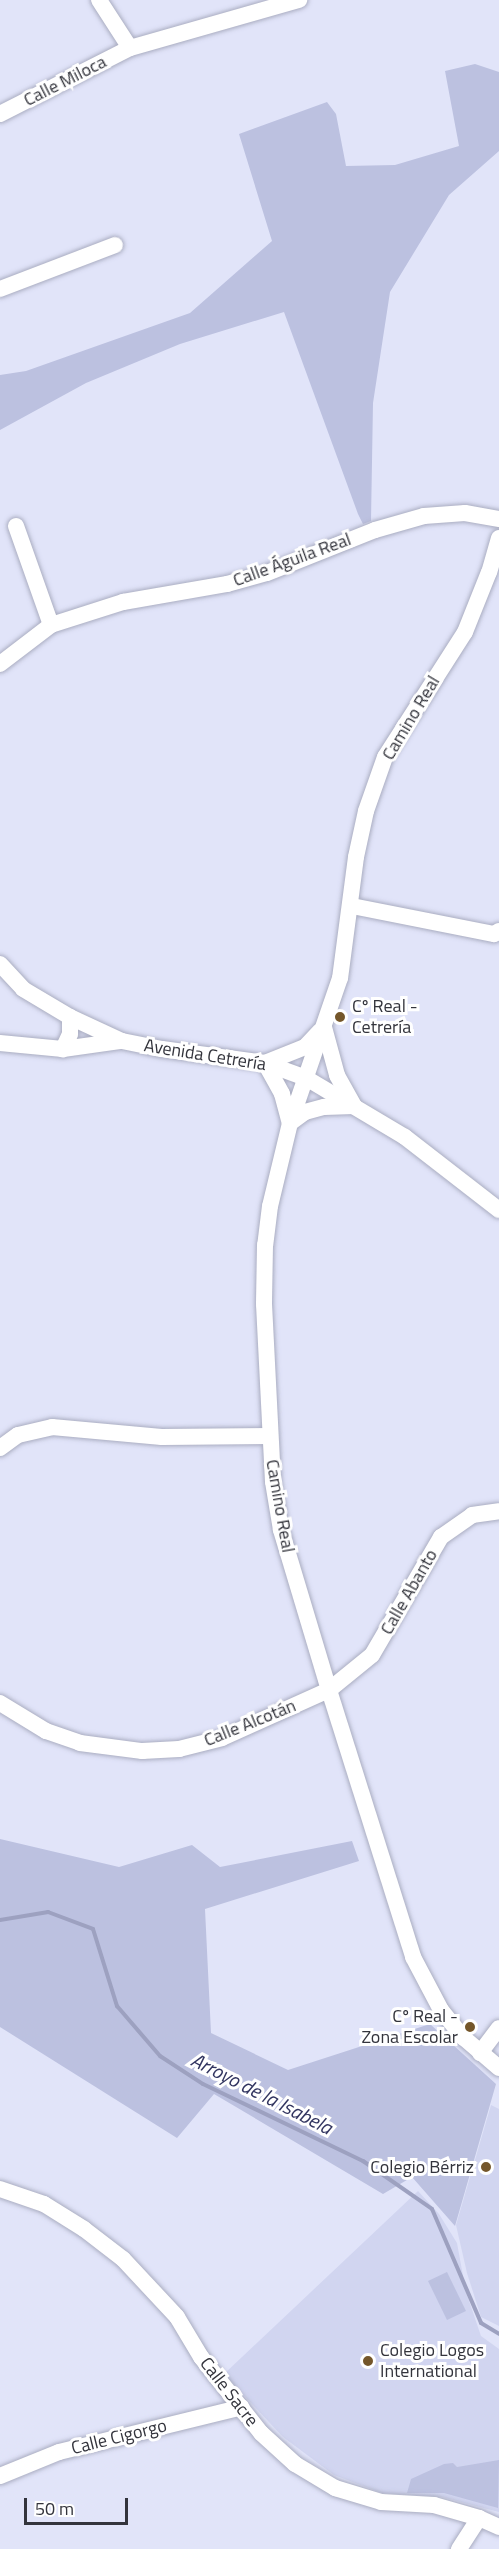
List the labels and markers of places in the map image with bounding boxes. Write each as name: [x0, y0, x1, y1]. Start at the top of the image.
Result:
place label: Cº Real - Cetrería: [352, 996, 418, 1038]
marker: Cº Real - Cetrería: [333, 1010, 347, 1024]
place label: Cº Real - Zona Escolar: [361, 2006, 458, 2048]
marker: Cº Real - Zona Escolar: [463, 2020, 477, 2034]
place label: Colegio Bérriz: [370, 2156, 474, 2178]
marker: Colegio Bérriz: [479, 2160, 493, 2174]
place label: Colegio Logos International: [380, 2340, 484, 2382]
marker: Colegio Logos International: [361, 2354, 375, 2368]

